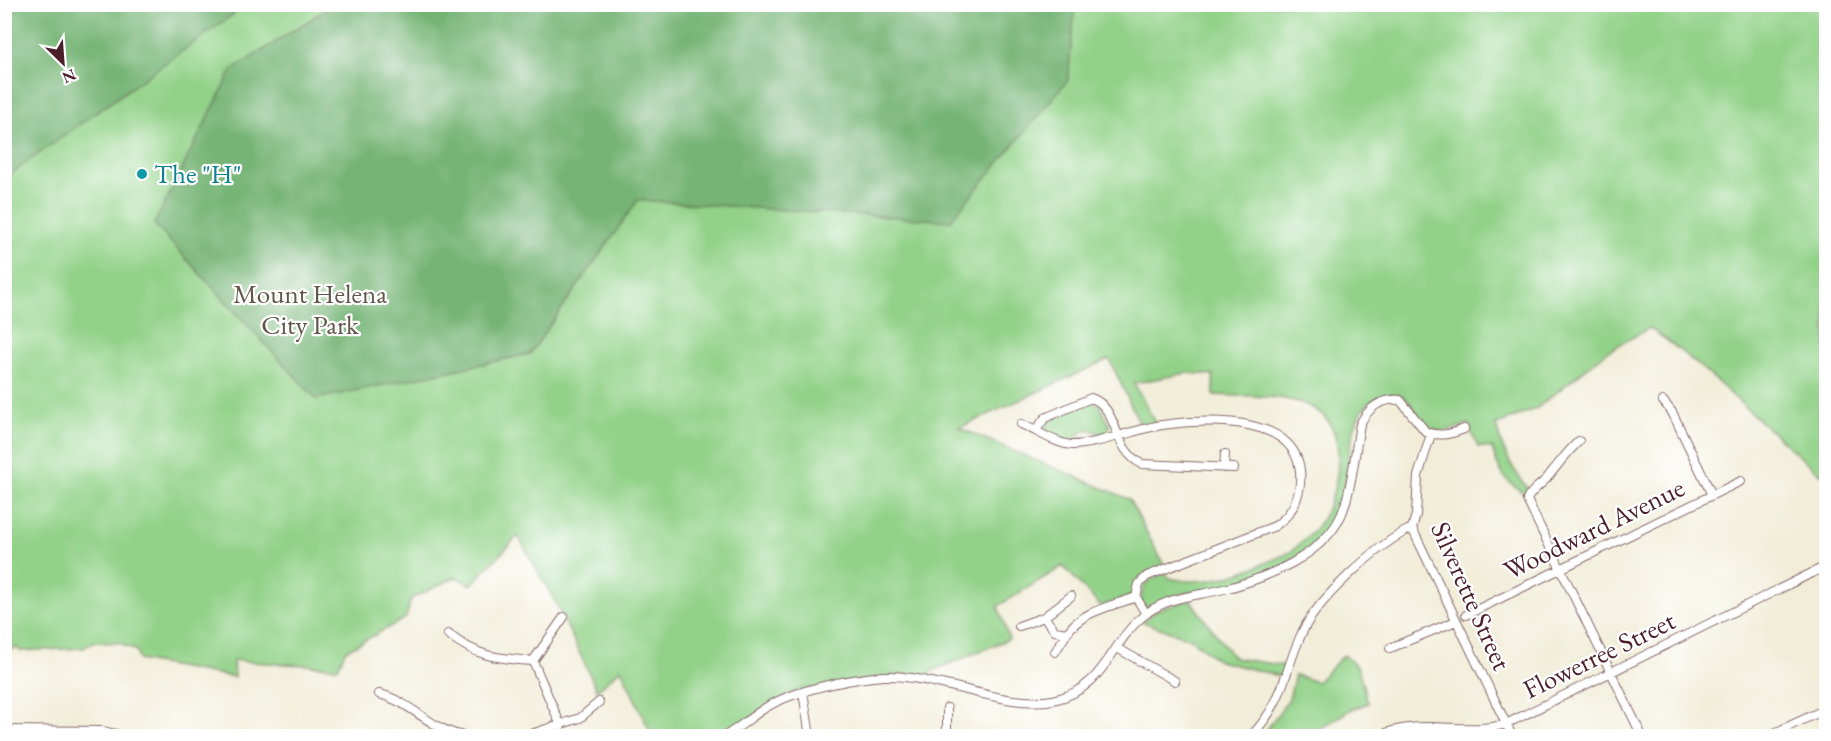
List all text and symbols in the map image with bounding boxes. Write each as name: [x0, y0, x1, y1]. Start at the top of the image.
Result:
north arrow: [33, 33, 93, 93]
text: N: [59, 64, 79, 88]
place label: The "H": [154, 156, 242, 191]
marker: The "H": [135, 167, 149, 181]
park label: Mount Helena City Park: [233, 276, 387, 342]
street label: Woodward Avenue: [1498, 470, 1690, 587]
street label: Silverette Street: [1423, 516, 1520, 676]
street label: Flowerree Street: [1517, 602, 1681, 706]

